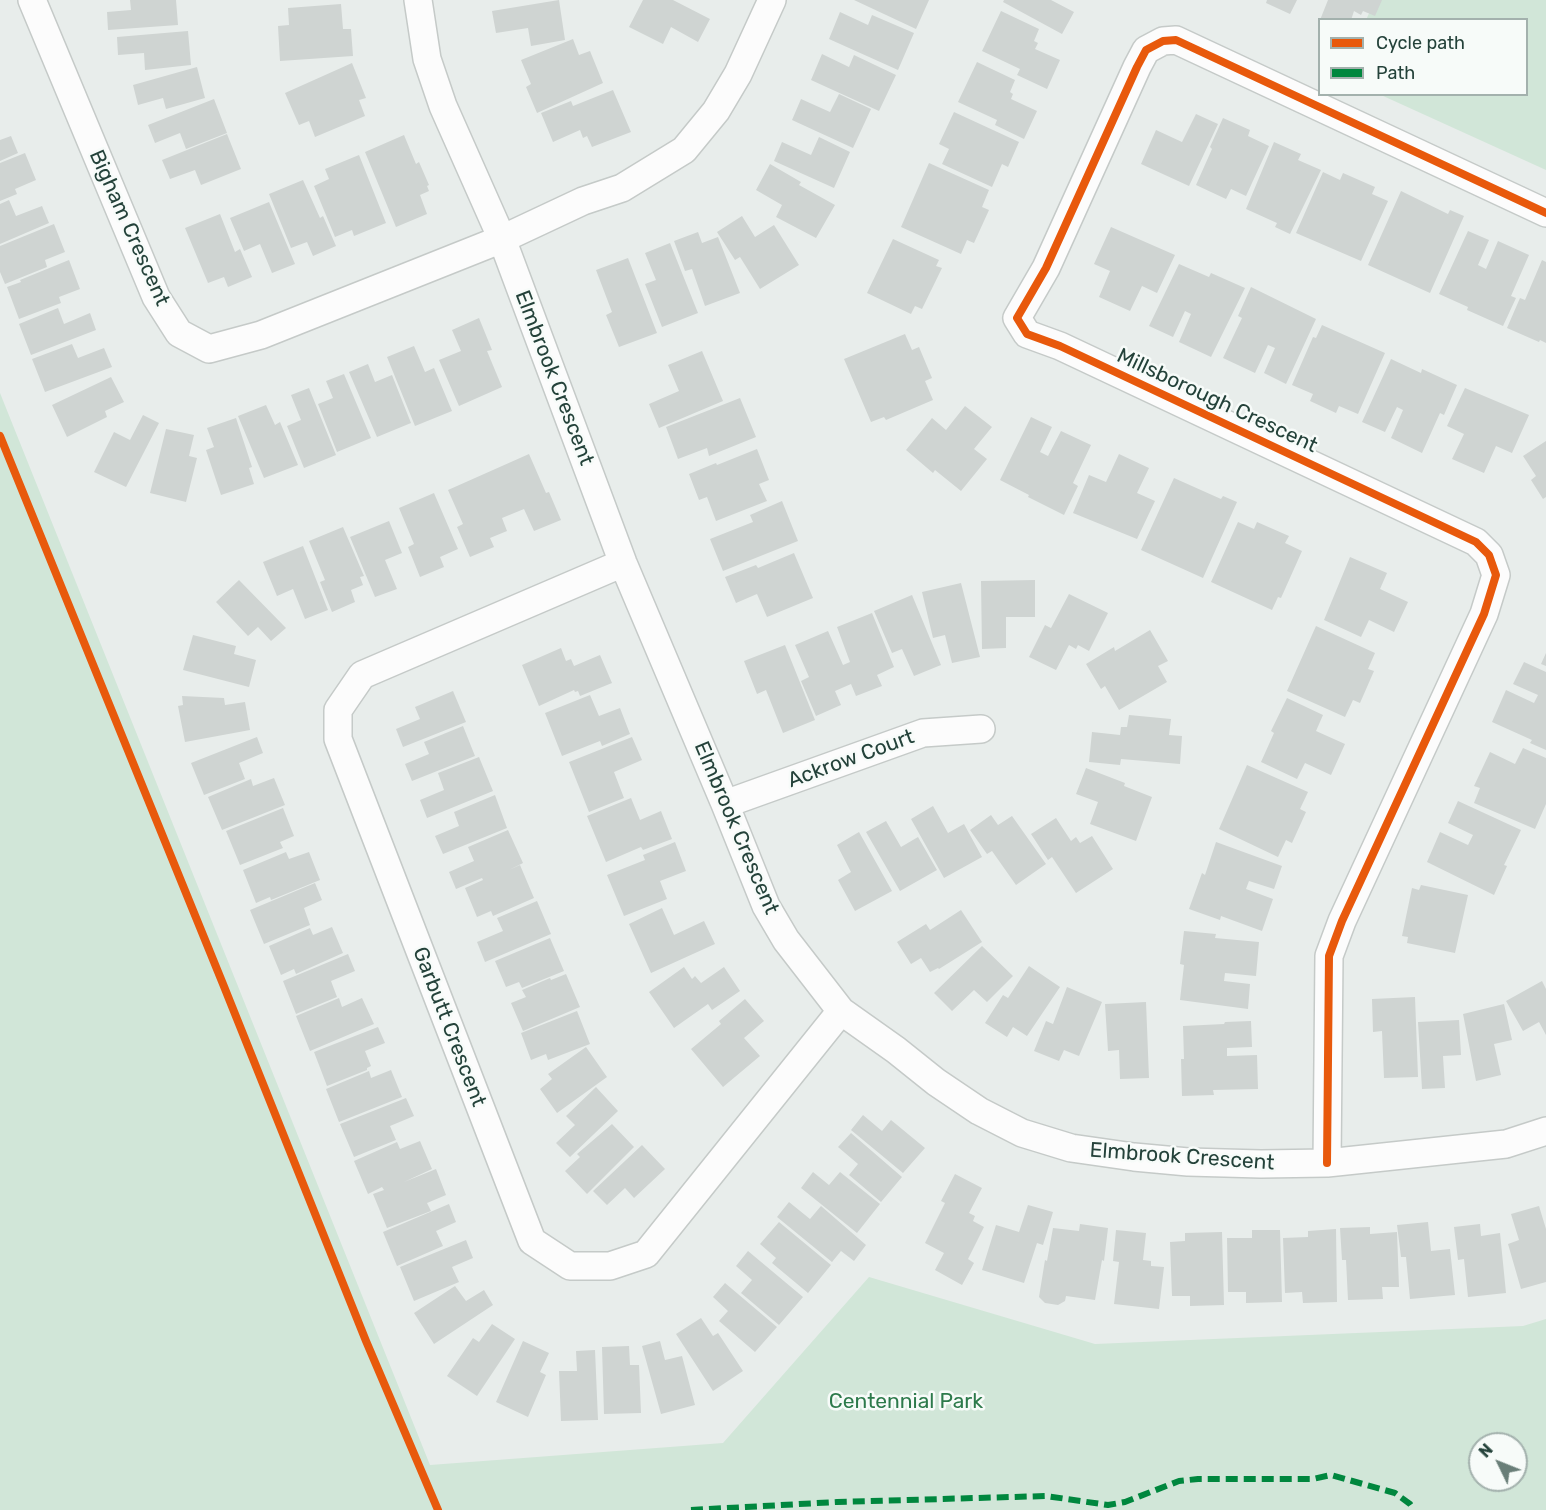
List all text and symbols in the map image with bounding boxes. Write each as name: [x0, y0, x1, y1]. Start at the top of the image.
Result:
legend: [1318, 18, 1528, 96]
text: Cycle path: [1376, 32, 1465, 54]
text: Path: [1376, 62, 1415, 84]
street label: Bigham Crescent: [83, 146, 175, 310]
street label: Elmbrook Crescent: [509, 287, 599, 469]
street label: Millsborough Crescent: [1113, 343, 1321, 459]
street label: Ackrow Court: [784, 724, 918, 794]
street label: Elmbrook Crescent: [688, 738, 784, 918]
street label: Garbutt Crescent: [407, 944, 491, 1110]
street label: Elmbrook Crescent: [1089, 1138, 1275, 1176]
park label: Centennial Park: [829, 1389, 983, 1415]
north arrow: [1468, 1432, 1528, 1492]
text: N: [1475, 1440, 1497, 1461]

